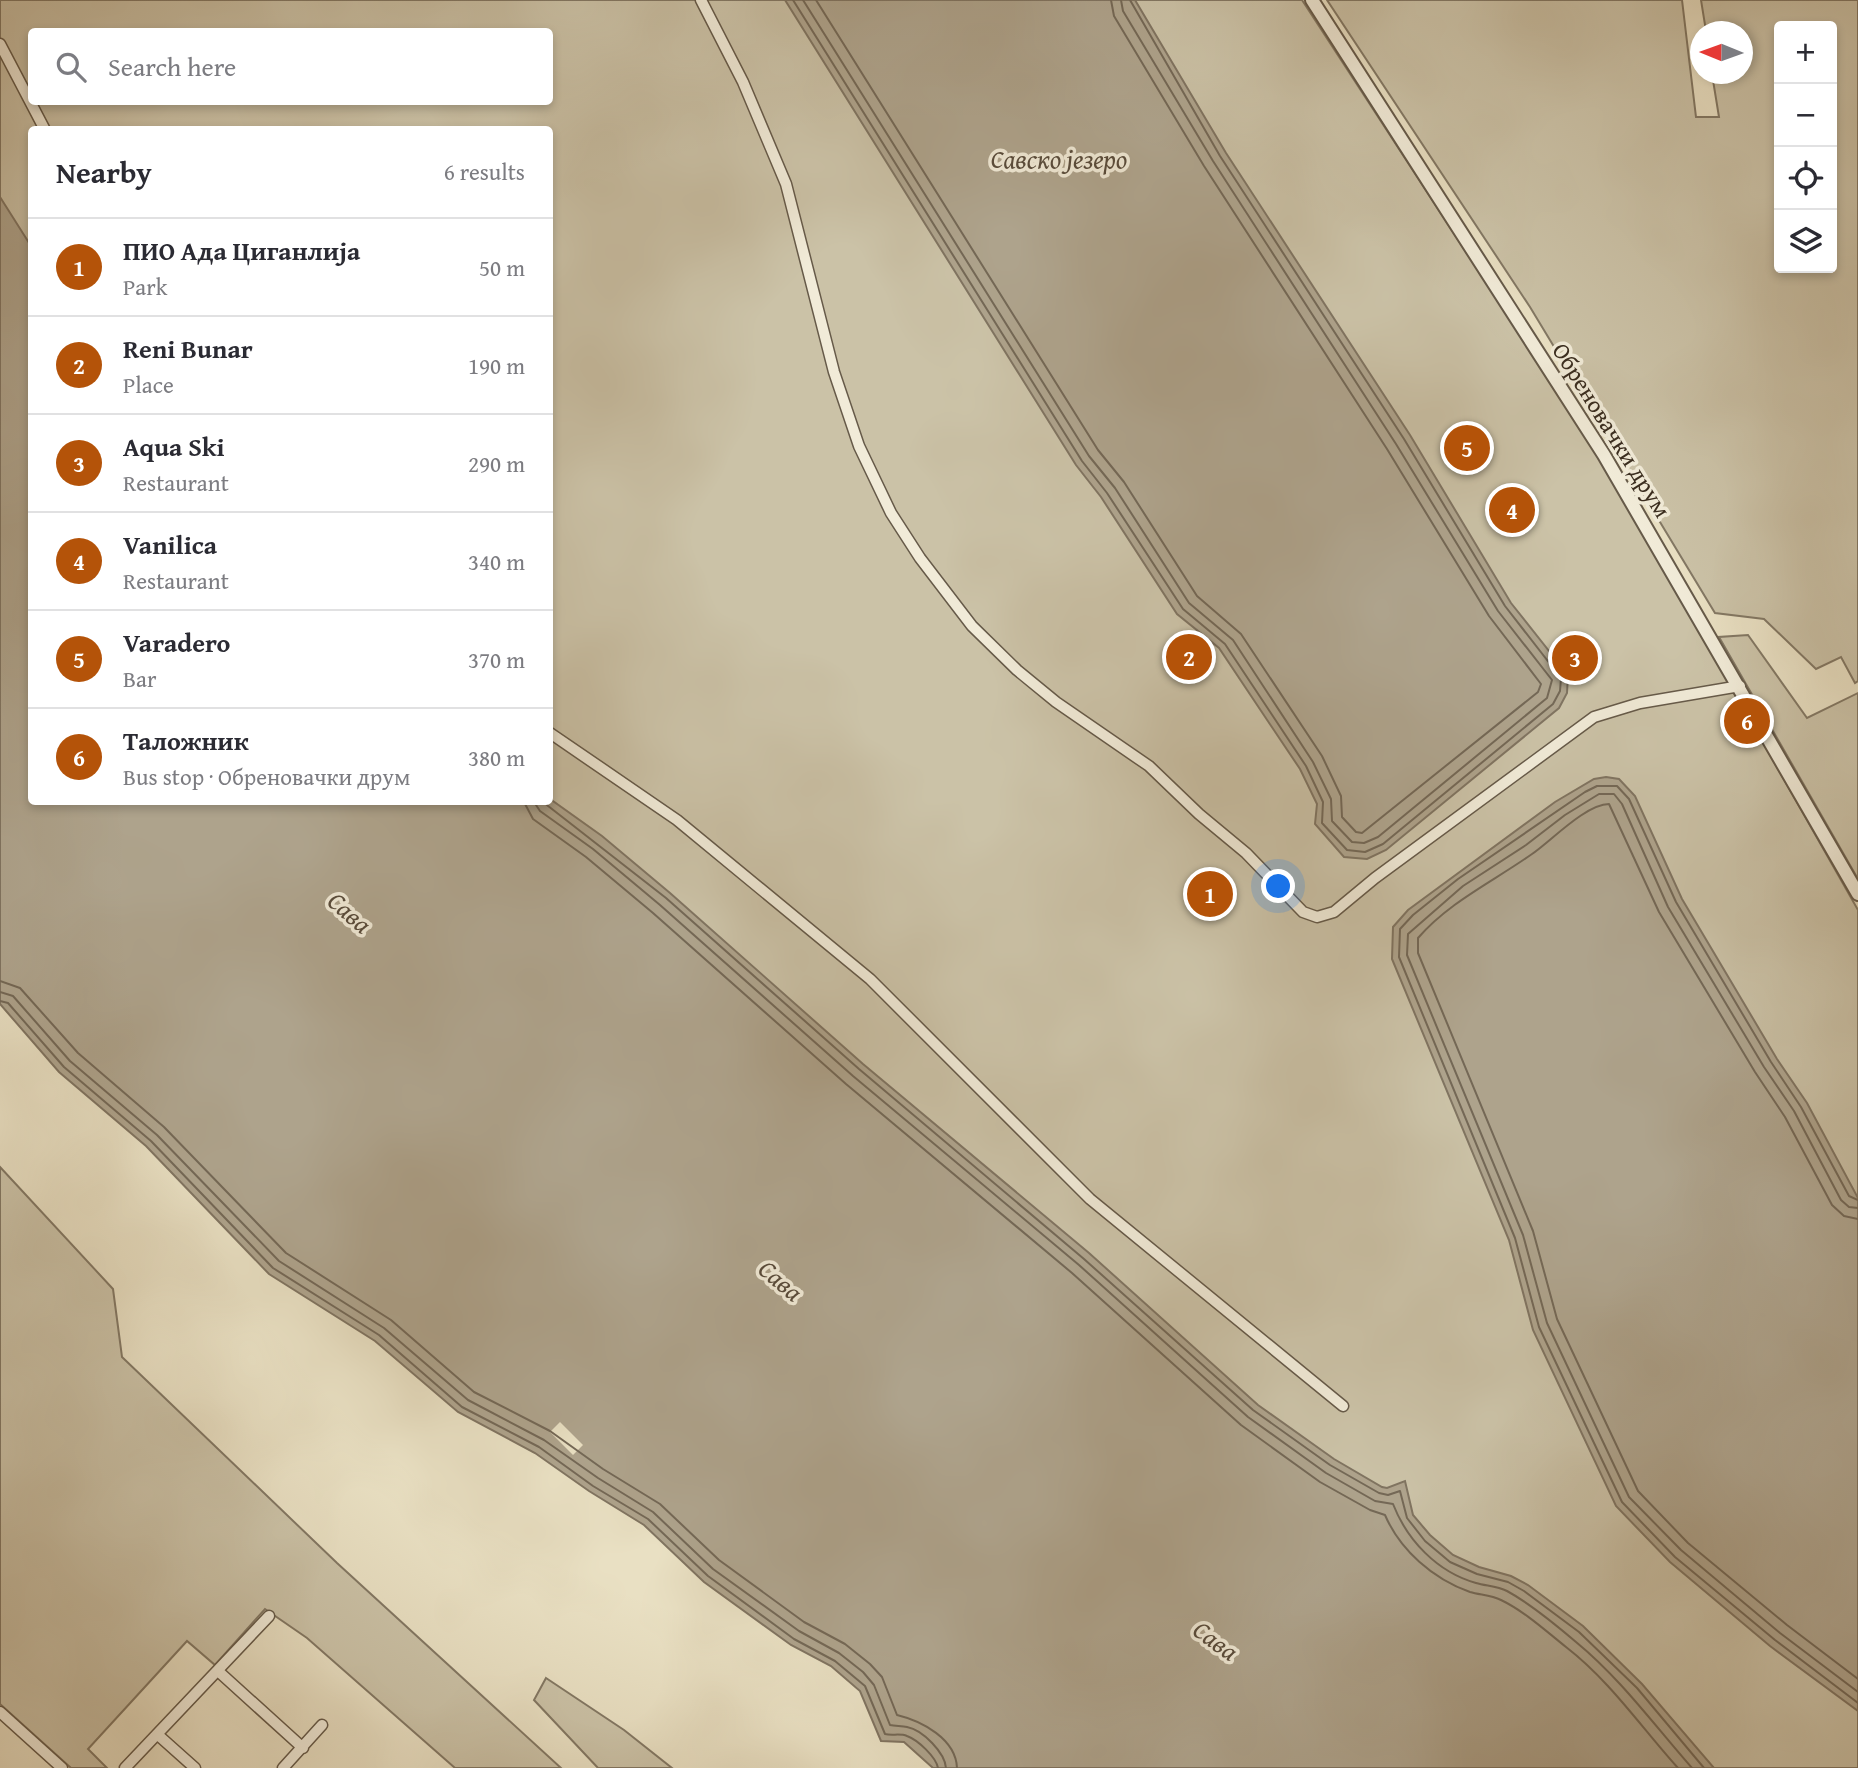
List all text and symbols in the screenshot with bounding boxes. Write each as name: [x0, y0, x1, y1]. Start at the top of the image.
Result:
north arrow: [1690, 21, 1753, 84]
map controls: [1774, 21, 1837, 273]
button: +: [1774, 21, 1837, 84]
search box: [28, 28, 553, 105]
text: Search here: [108, 47, 236, 86]
icon: search: [52, 48, 90, 86]
button: −: [1774, 84, 1837, 147]
water label: Савско језеро: [991, 139, 1127, 178]
button: locate: [1774, 147, 1837, 210]
text: Nearby: [56, 150, 152, 194]
text: 6 results: [444, 155, 525, 188]
button: layers: [1774, 210, 1837, 273]
text: ПИО Ада Циганлија: [123, 231, 360, 270]
text: 1: [73, 251, 85, 284]
text: 50 m: [479, 251, 525, 284]
text: Park: [123, 270, 167, 303]
text: Reni Bunar: [123, 329, 253, 368]
street label: Обреновачки друм: [1544, 336, 1680, 524]
text: 2: [73, 349, 85, 382]
text: 190 m: [468, 349, 525, 382]
text: Place: [123, 368, 174, 401]
pin: 5: [1444, 422, 1490, 474]
text: Aqua Ski: [123, 427, 225, 466]
text: 3: [73, 447, 85, 480]
text: 290 m: [468, 447, 525, 480]
text: Restaurant: [123, 466, 229, 499]
pin: 4: [1489, 484, 1535, 536]
text: Vanilica: [123, 525, 217, 564]
text: 4: [73, 545, 85, 578]
text: 340 m: [468, 545, 525, 578]
text: Restaurant: [123, 564, 229, 597]
text: Varadero: [123, 623, 230, 662]
pin: 2: [1166, 631, 1212, 683]
pin: 3: [1552, 632, 1598, 684]
text: 5: [73, 643, 85, 676]
text: 370 m: [468, 643, 525, 676]
text: Bar: [123, 662, 156, 695]
pin: 6: [1724, 695, 1770, 747]
text: Таложник: [123, 721, 249, 760]
text: 6: [73, 741, 85, 774]
text: 380 m: [468, 741, 525, 774]
text: Bus stop · Обреновачки друм: [123, 760, 410, 793]
pin: 1: [1187, 868, 1233, 920]
your location: [1261, 869, 1295, 903]
water label: Сава: [319, 882, 381, 942]
water label: Сава: [750, 1250, 812, 1310]
water label: Сава: [1185, 1610, 1247, 1670]

